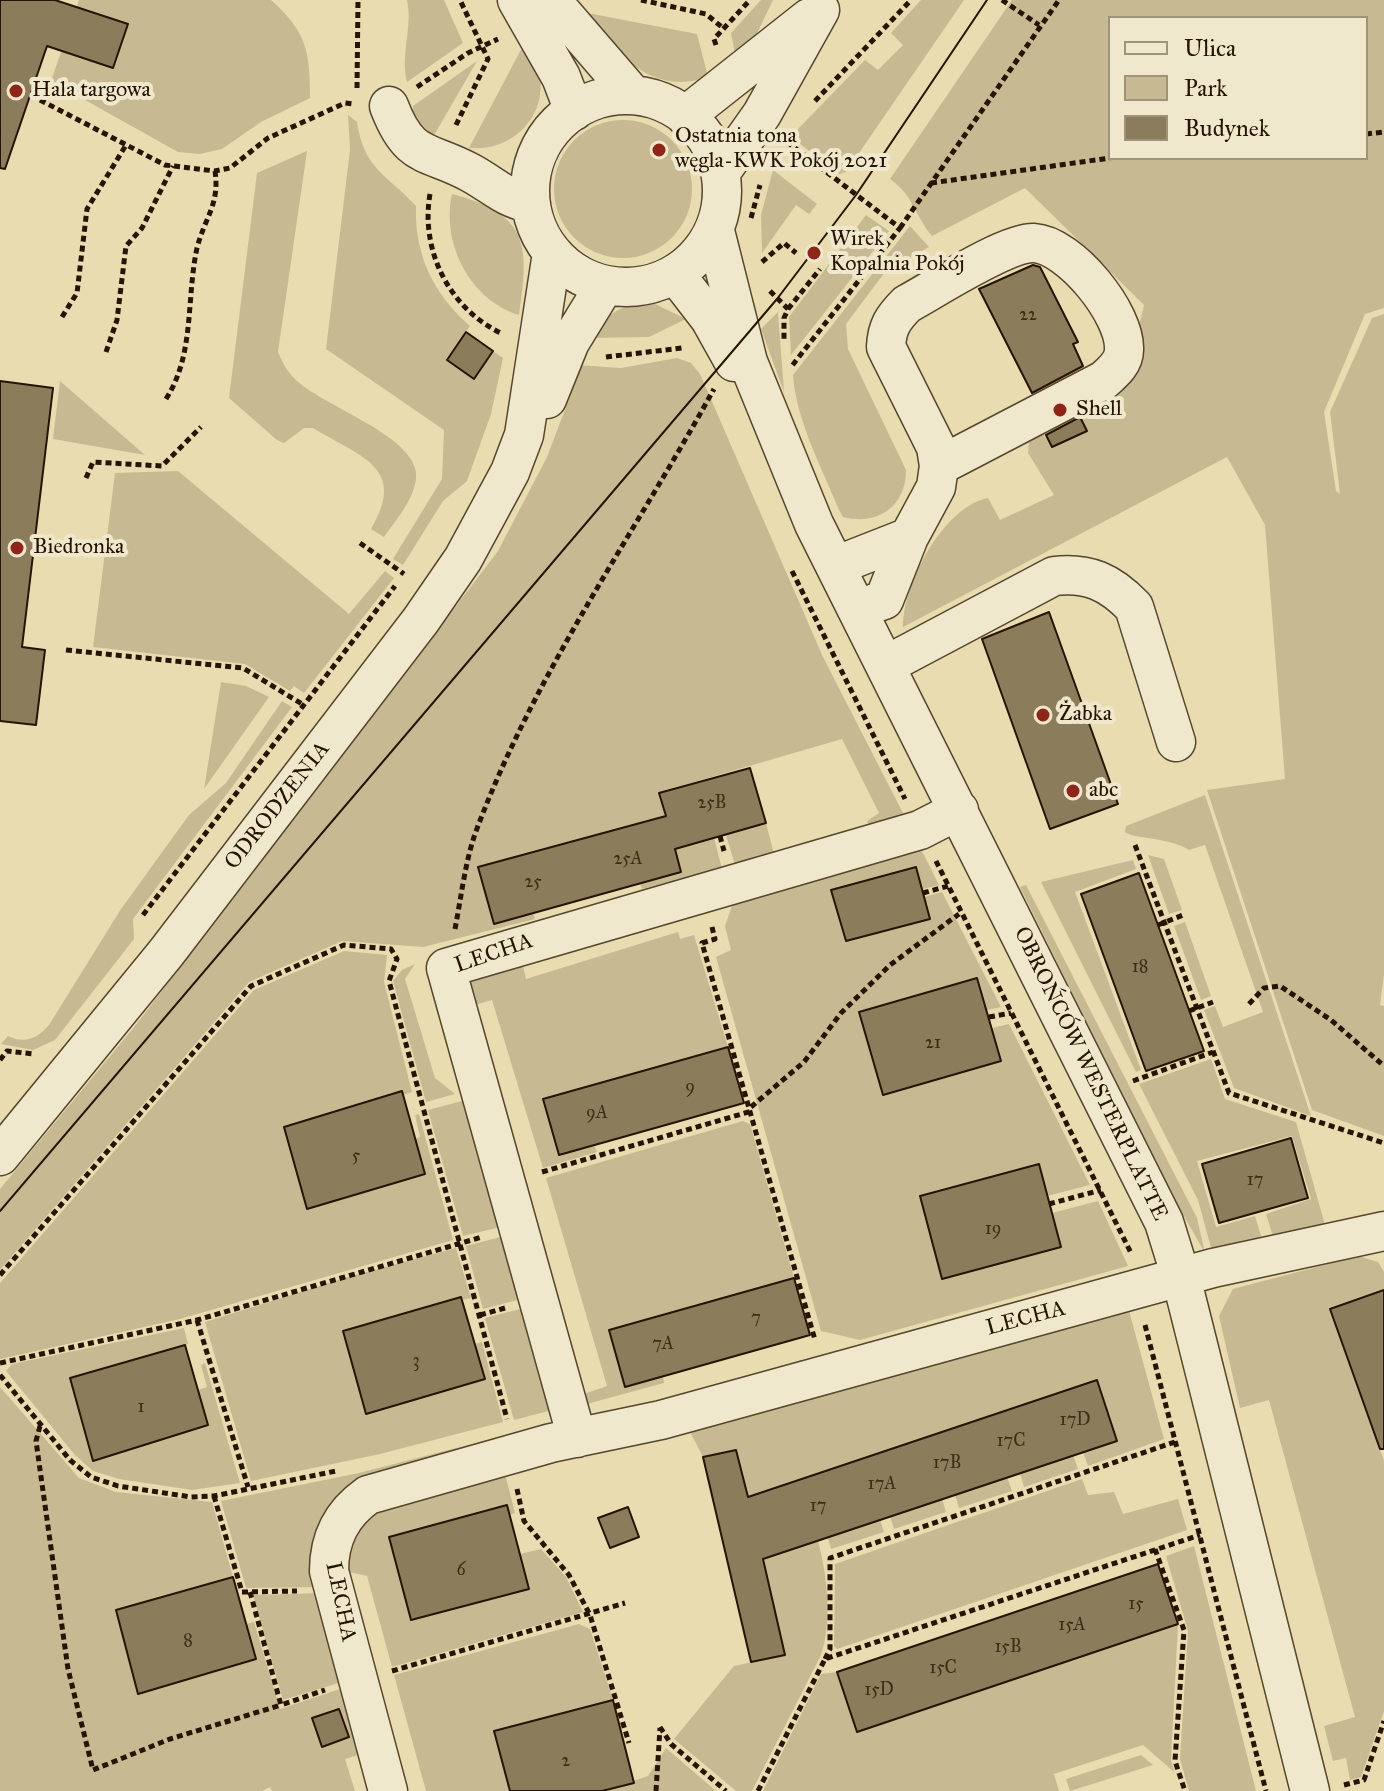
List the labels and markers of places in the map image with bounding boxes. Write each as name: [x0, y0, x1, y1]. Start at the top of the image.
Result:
place label: Hala targowa: [32, 78, 151, 104]
marker: Hala targowa: [7, 82, 25, 100]
place label: Ostatnia tona węgla-KWK Pokój 2021: [675, 124, 887, 176]
marker: Ostatnia tona węgla-KWK Pokój 2021: [650, 141, 668, 159]
place label: Wirek Kopalnia Pokój: [830, 227, 965, 278]
marker: Wirek Kopalnia Pokój: [805, 244, 823, 262]
place label: Shell: [1076, 397, 1122, 423]
marker: Shell: [1051, 401, 1069, 419]
place label: Biedronka: [33, 535, 124, 561]
marker: Biedronka: [8, 539, 26, 557]
place label: Żabka: [1059, 702, 1112, 728]
marker: Żabka: [1034, 706, 1052, 724]
place label: abc: [1089, 778, 1118, 804]
marker: abc: [1064, 782, 1082, 800]

